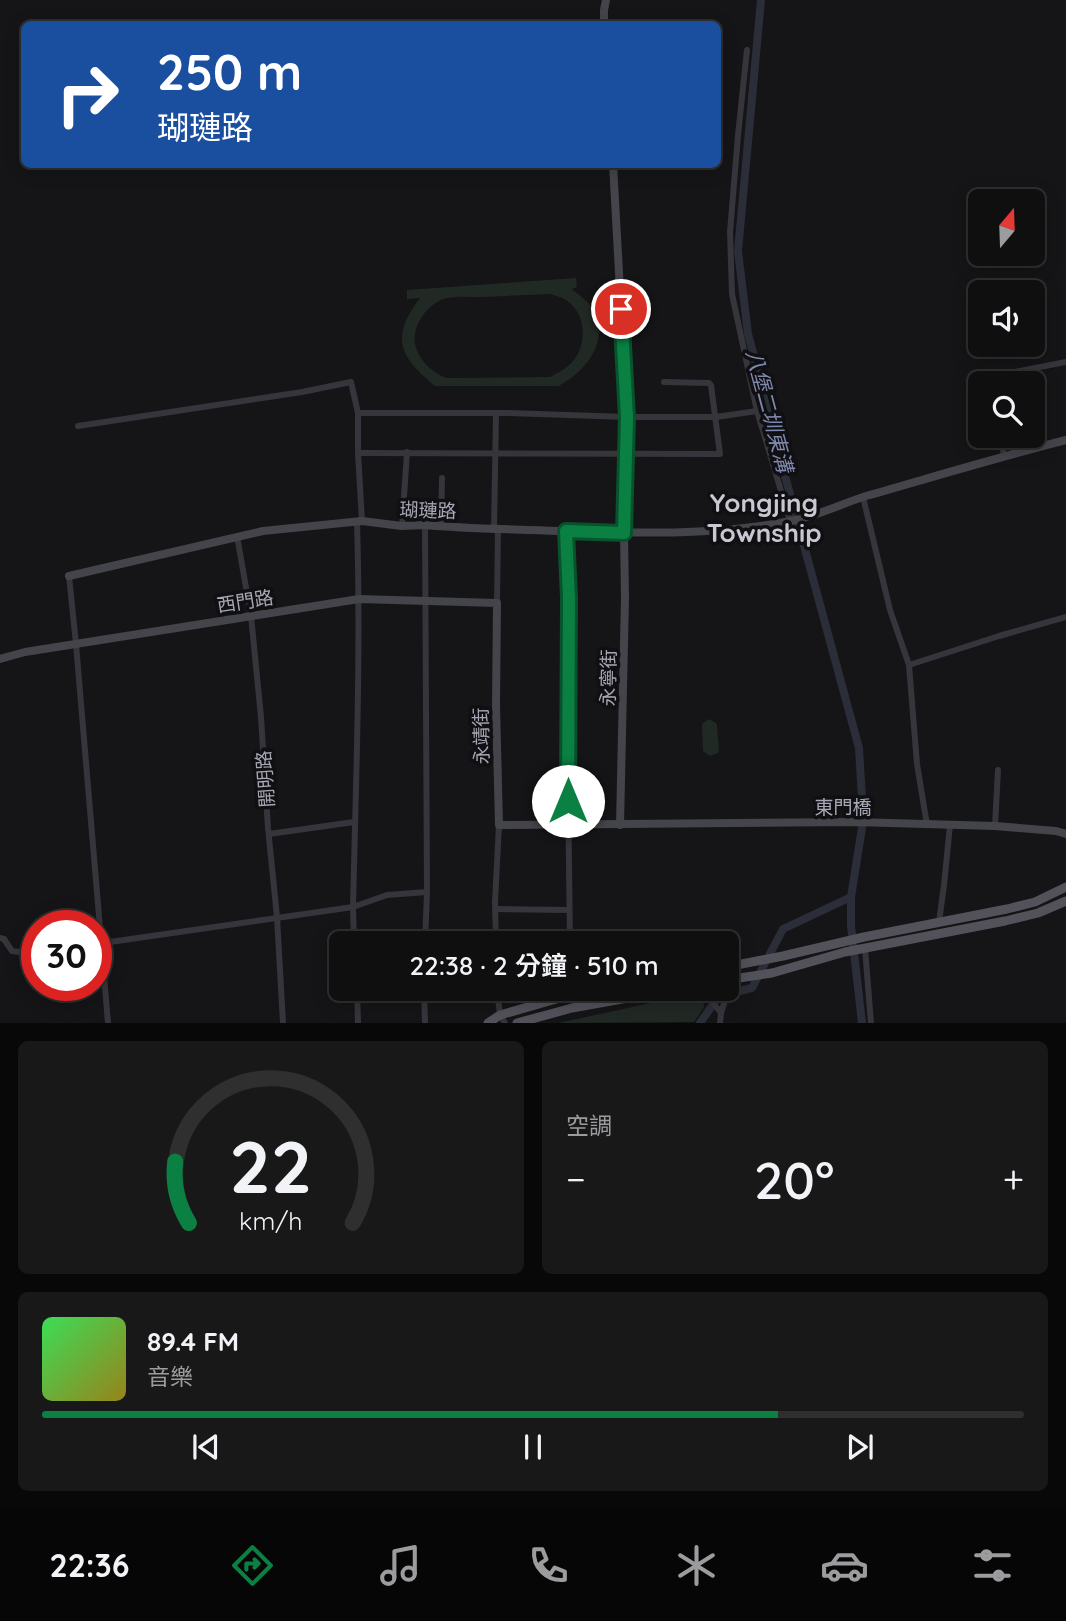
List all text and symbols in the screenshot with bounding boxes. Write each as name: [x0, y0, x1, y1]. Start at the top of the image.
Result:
text: 250 m: [157, 41, 302, 102]
icon: right: [42, 49, 133, 140]
text: 瑚璉路: [157, 107, 253, 147]
north arrow: [968, 189, 1045, 266]
map controls: [968, 189, 1045, 448]
pin: [591, 279, 651, 339]
button: sound: [968, 280, 1045, 357]
icon: arrive: [602, 290, 640, 328]
water label: 八堡二圳東溝: [741, 347, 800, 478]
button: search: [968, 371, 1045, 448]
district label: Yongjing Township: [706, 486, 822, 549]
street label: 瑚璉路: [399, 497, 457, 523]
street label: 西門路: [215, 585, 275, 617]
street label: 永寧街: [596, 649, 620, 707]
street label: 永靖街: [469, 707, 493, 765]
street label: 開明路: [251, 750, 279, 808]
position arrow: [531, 764, 605, 838]
street label: 東門橋: [814, 795, 872, 819]
speed limit sign: 30: [21, 910, 112, 1001]
text: 22:38 · 2 分鐘 · 510 m: [409, 949, 659, 982]
text: 空調: [566, 1111, 612, 1140]
text: 22: [230, 1121, 312, 1212]
text: 20°: [754, 1147, 834, 1212]
text: −: [566, 1155, 586, 1203]
text: +: [1003, 1155, 1024, 1203]
text: km/h: [239, 1205, 303, 1236]
text: 89.4 FM: [147, 1325, 239, 1358]
text: 音樂: [147, 1362, 193, 1391]
icon: previous: [187, 1428, 225, 1466]
icon: pause: [514, 1428, 552, 1466]
icon: next: [841, 1428, 879, 1466]
icon: directions: [228, 1541, 277, 1590]
icon: music: [376, 1541, 425, 1590]
icon: phone: [524, 1541, 573, 1590]
icon: climate: [672, 1541, 721, 1590]
icon: car: [820, 1541, 869, 1590]
icon: filters: [968, 1541, 1017, 1590]
text: 22:36: [49, 1545, 129, 1585]

